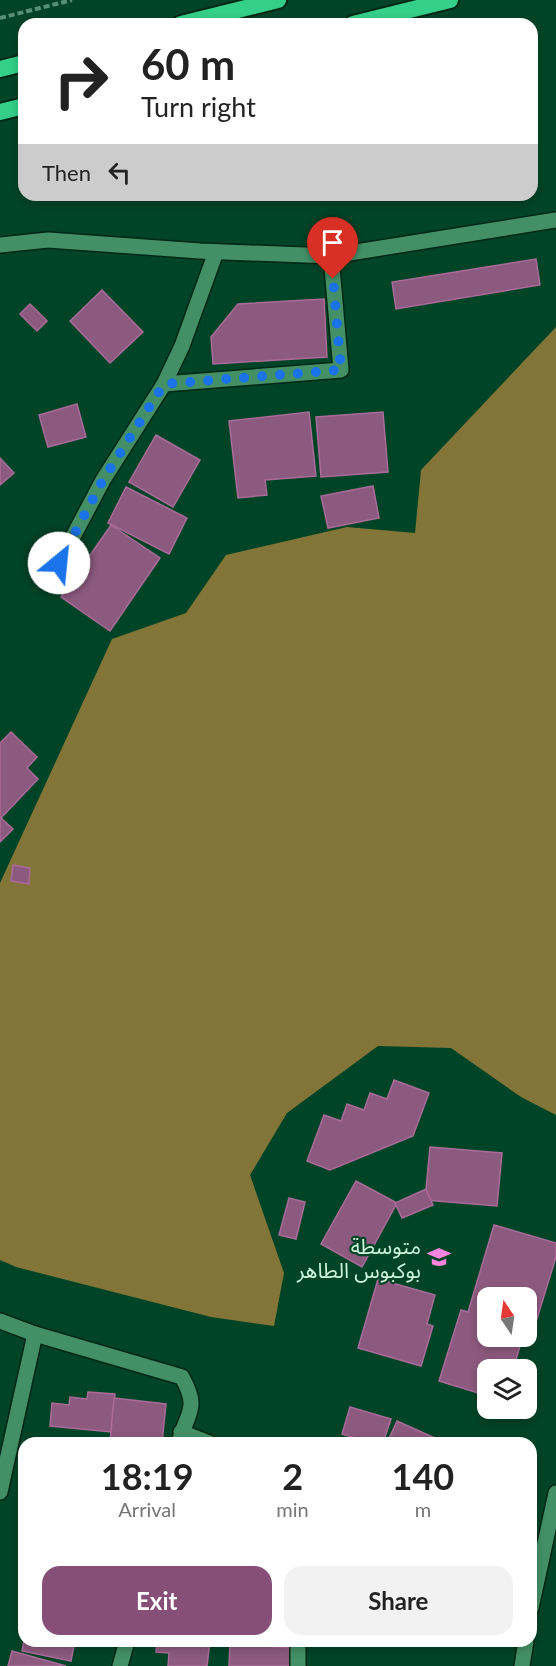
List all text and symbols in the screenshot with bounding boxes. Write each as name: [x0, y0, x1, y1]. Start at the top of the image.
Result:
text: 60 m: [141, 39, 235, 89]
icon: right: [42, 42, 120, 120]
text: Turn right: [141, 90, 256, 123]
icon: left: [103, 156, 136, 189]
text: Then: [42, 159, 91, 186]
pin: [307, 217, 358, 279]
icon: arrive: [316, 226, 349, 259]
position arrow: [27, 531, 91, 595]
place label: متوسطة بوكبوس الطاهر: [296, 1233, 421, 1283]
school or university icon: متوسطة بوكبوس الطاهر: [426, 1244, 452, 1270]
north arrow: [477, 1287, 537, 1347]
map controls: [477, 1287, 537, 1419]
button: layers: [477, 1359, 537, 1419]
text: 18:19: [101, 1454, 194, 1498]
text: 2: [282, 1454, 303, 1498]
text: 140: [392, 1454, 454, 1498]
text: Arrival: [118, 1497, 176, 1521]
text: min: [276, 1497, 309, 1521]
text: m: [415, 1497, 431, 1521]
button: Exit: [42, 1566, 272, 1635]
button: Share: [284, 1566, 513, 1635]

